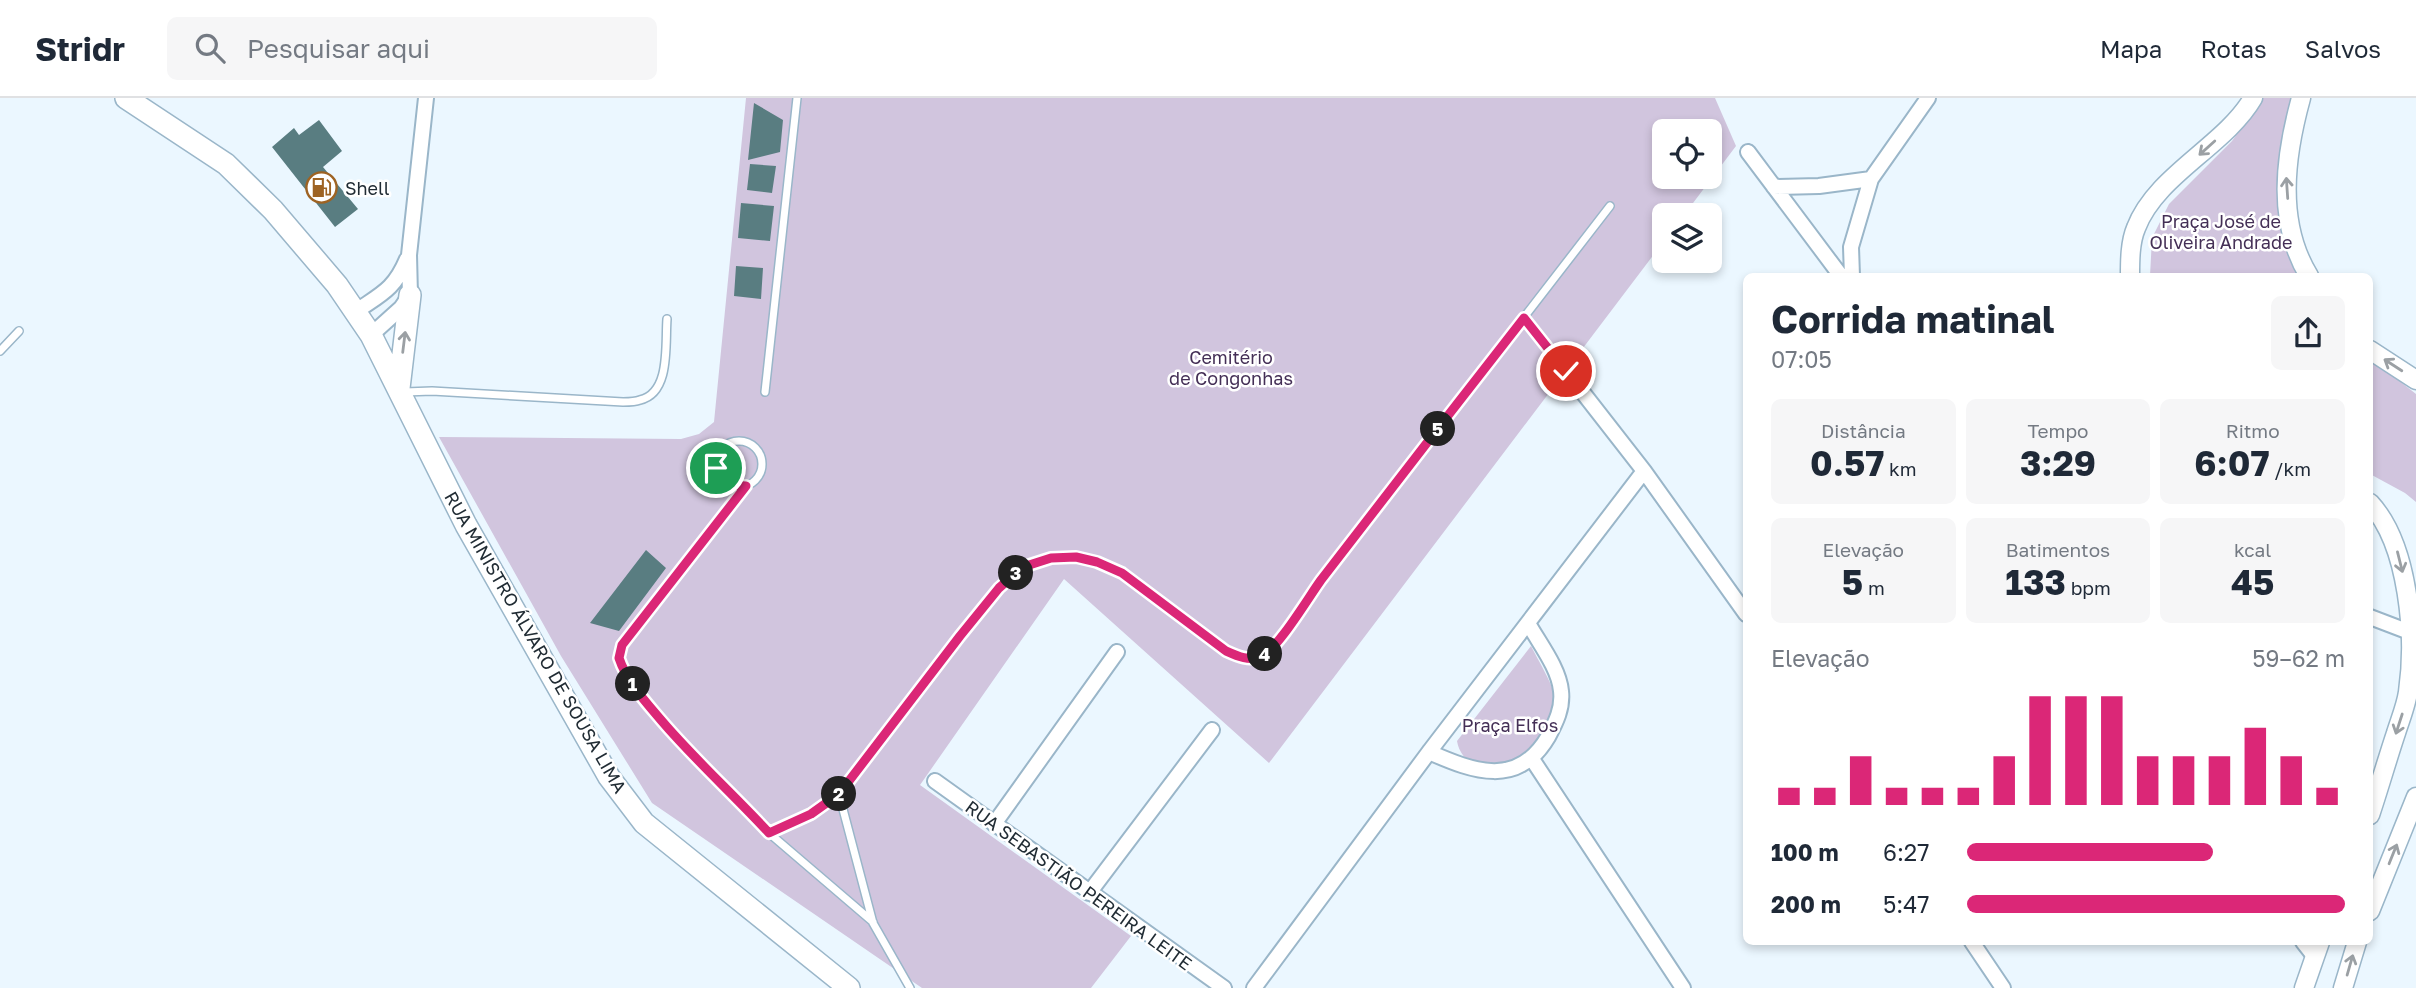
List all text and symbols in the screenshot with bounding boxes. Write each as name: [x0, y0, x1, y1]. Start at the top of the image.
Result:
search box: [167, 17, 657, 80]
text: Stridr: [35, 29, 125, 68]
icon: search: [191, 29, 229, 67]
text: Pesquisar aqui: [247, 33, 430, 64]
text: Mapa: [2100, 34, 2162, 63]
text: Rotas: [2200, 34, 2267, 63]
text: Salvos: [2305, 34, 2381, 63]
map controls: [1652, 119, 1722, 273]
button: locate: [1652, 119, 1722, 189]
one-way arrow: [2198, 140, 2216, 156]
fuel station icon: Shell: [305, 171, 339, 205]
one-way arrow: [2280, 176, 2293, 199]
place label: Shell: [345, 177, 390, 199]
button: layers: [1652, 203, 1722, 273]
park label: Praça José de Oliveira Andrade: [2149, 210, 2293, 253]
text: Corrida matinal: [1771, 296, 2054, 341]
button: share: [2271, 296, 2345, 370]
one-way arrow: [398, 331, 411, 353]
pin: [1536, 341, 1596, 401]
text: 07:05: [1771, 345, 1832, 373]
park label: Cemitério de Congonhas: [1169, 346, 1293, 389]
icon: check: [1547, 352, 1585, 390]
one-way arrow: [2384, 358, 2403, 372]
pin: 5: [1420, 412, 1456, 446]
text: 5: [1432, 417, 1443, 440]
text: Distância: [1821, 419, 1906, 442]
text: Tempo: [2027, 419, 2088, 442]
text: Ritmo: [2226, 419, 2280, 442]
pin: [686, 438, 746, 498]
text: 0.57: [1810, 442, 1884, 484]
text: 3:29: [2020, 442, 2096, 484]
text: 6:07: [2194, 442, 2270, 484]
icon: arrive: [697, 449, 735, 487]
text: km: [1884, 457, 1917, 480]
text: /km: [2270, 457, 2311, 480]
street label: RUA MINISTRO ÁLVARO DE SOUSA LIMA: [440, 487, 632, 797]
text: Elevação: [1823, 538, 1904, 561]
text: Batimentos: [2006, 538, 2110, 561]
text: kcal: [2234, 538, 2271, 561]
one-way arrow: [2395, 551, 2408, 573]
pin: 3: [998, 556, 1034, 590]
text: 3: [1010, 561, 1021, 584]
text: 5: [1842, 561, 1863, 603]
text: 133: [2005, 561, 2066, 603]
text: 45: [2231, 561, 2274, 603]
text: m: [1863, 576, 1885, 599]
text: bpm: [2066, 576, 2111, 599]
pin: 4: [1248, 636, 1282, 672]
text: 4: [1259, 642, 1270, 665]
text: Elevação: [1771, 644, 1870, 672]
text: 59–62 m: [2252, 644, 2345, 672]
pin: 1: [616, 666, 650, 702]
text: 1: [628, 672, 637, 695]
one-way arrow: [2391, 713, 2404, 735]
park label: Praça Elfos: [1462, 714, 1558, 736]
pin: 2: [822, 776, 856, 812]
text: 2: [833, 782, 844, 805]
street label: RUA SEBASTIÃO PEREIRA LEITE: [962, 795, 1196, 975]
text: 100 m: [1771, 838, 1839, 866]
text: 6:27: [1883, 838, 1929, 866]
one-way arrow: [2388, 844, 2401, 866]
text: 200 m: [1771, 890, 1841, 918]
text: 5:47: [1883, 890, 1929, 918]
one-way arrow: [2344, 954, 2357, 976]

